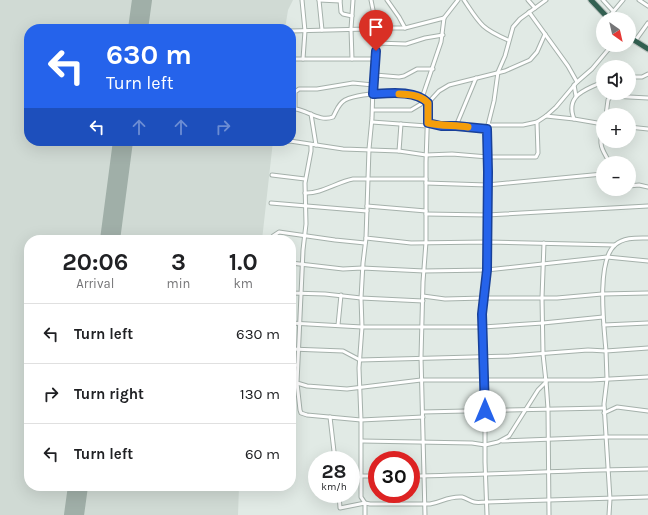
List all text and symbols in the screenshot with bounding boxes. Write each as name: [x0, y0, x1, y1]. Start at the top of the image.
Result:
pin: [359, 10, 393, 51]
north arrow: [596, 12, 636, 52]
map controls: [596, 12, 636, 196]
icon: arrive: [365, 16, 387, 38]
text: 630 m: [106, 38, 192, 71]
icon: left: [40, 40, 92, 92]
button: sound: [596, 60, 636, 100]
text: Turn left: [106, 72, 174, 94]
button: +: [596, 108, 636, 148]
icon: left: [86, 116, 108, 138]
icon: ahead: [128, 116, 150, 138]
icon: ahead: [170, 116, 192, 138]
icon: right: [212, 116, 234, 138]
button: −: [596, 156, 636, 196]
text: 20:06: [62, 248, 128, 276]
text: 3: [171, 248, 186, 276]
text: 1.0: [229, 248, 258, 276]
text: Arrival: [76, 276, 114, 291]
text: min: [167, 276, 190, 291]
text: km: [233, 276, 253, 291]
icon: left: [40, 323, 62, 345]
text: Turn left: [74, 325, 133, 343]
text: 630 m: [236, 325, 280, 343]
icon: right: [40, 383, 62, 405]
text: Turn right: [74, 385, 144, 403]
text: 130 m: [240, 385, 280, 403]
position arrow: [464, 390, 506, 432]
icon: left: [40, 443, 62, 465]
text: Turn left: [74, 445, 133, 463]
text: 60 m: [245, 445, 280, 463]
speed limit sign: 30: [368, 451, 420, 503]
text: 28: [321, 460, 347, 483]
text: km/h: [321, 481, 347, 493]

